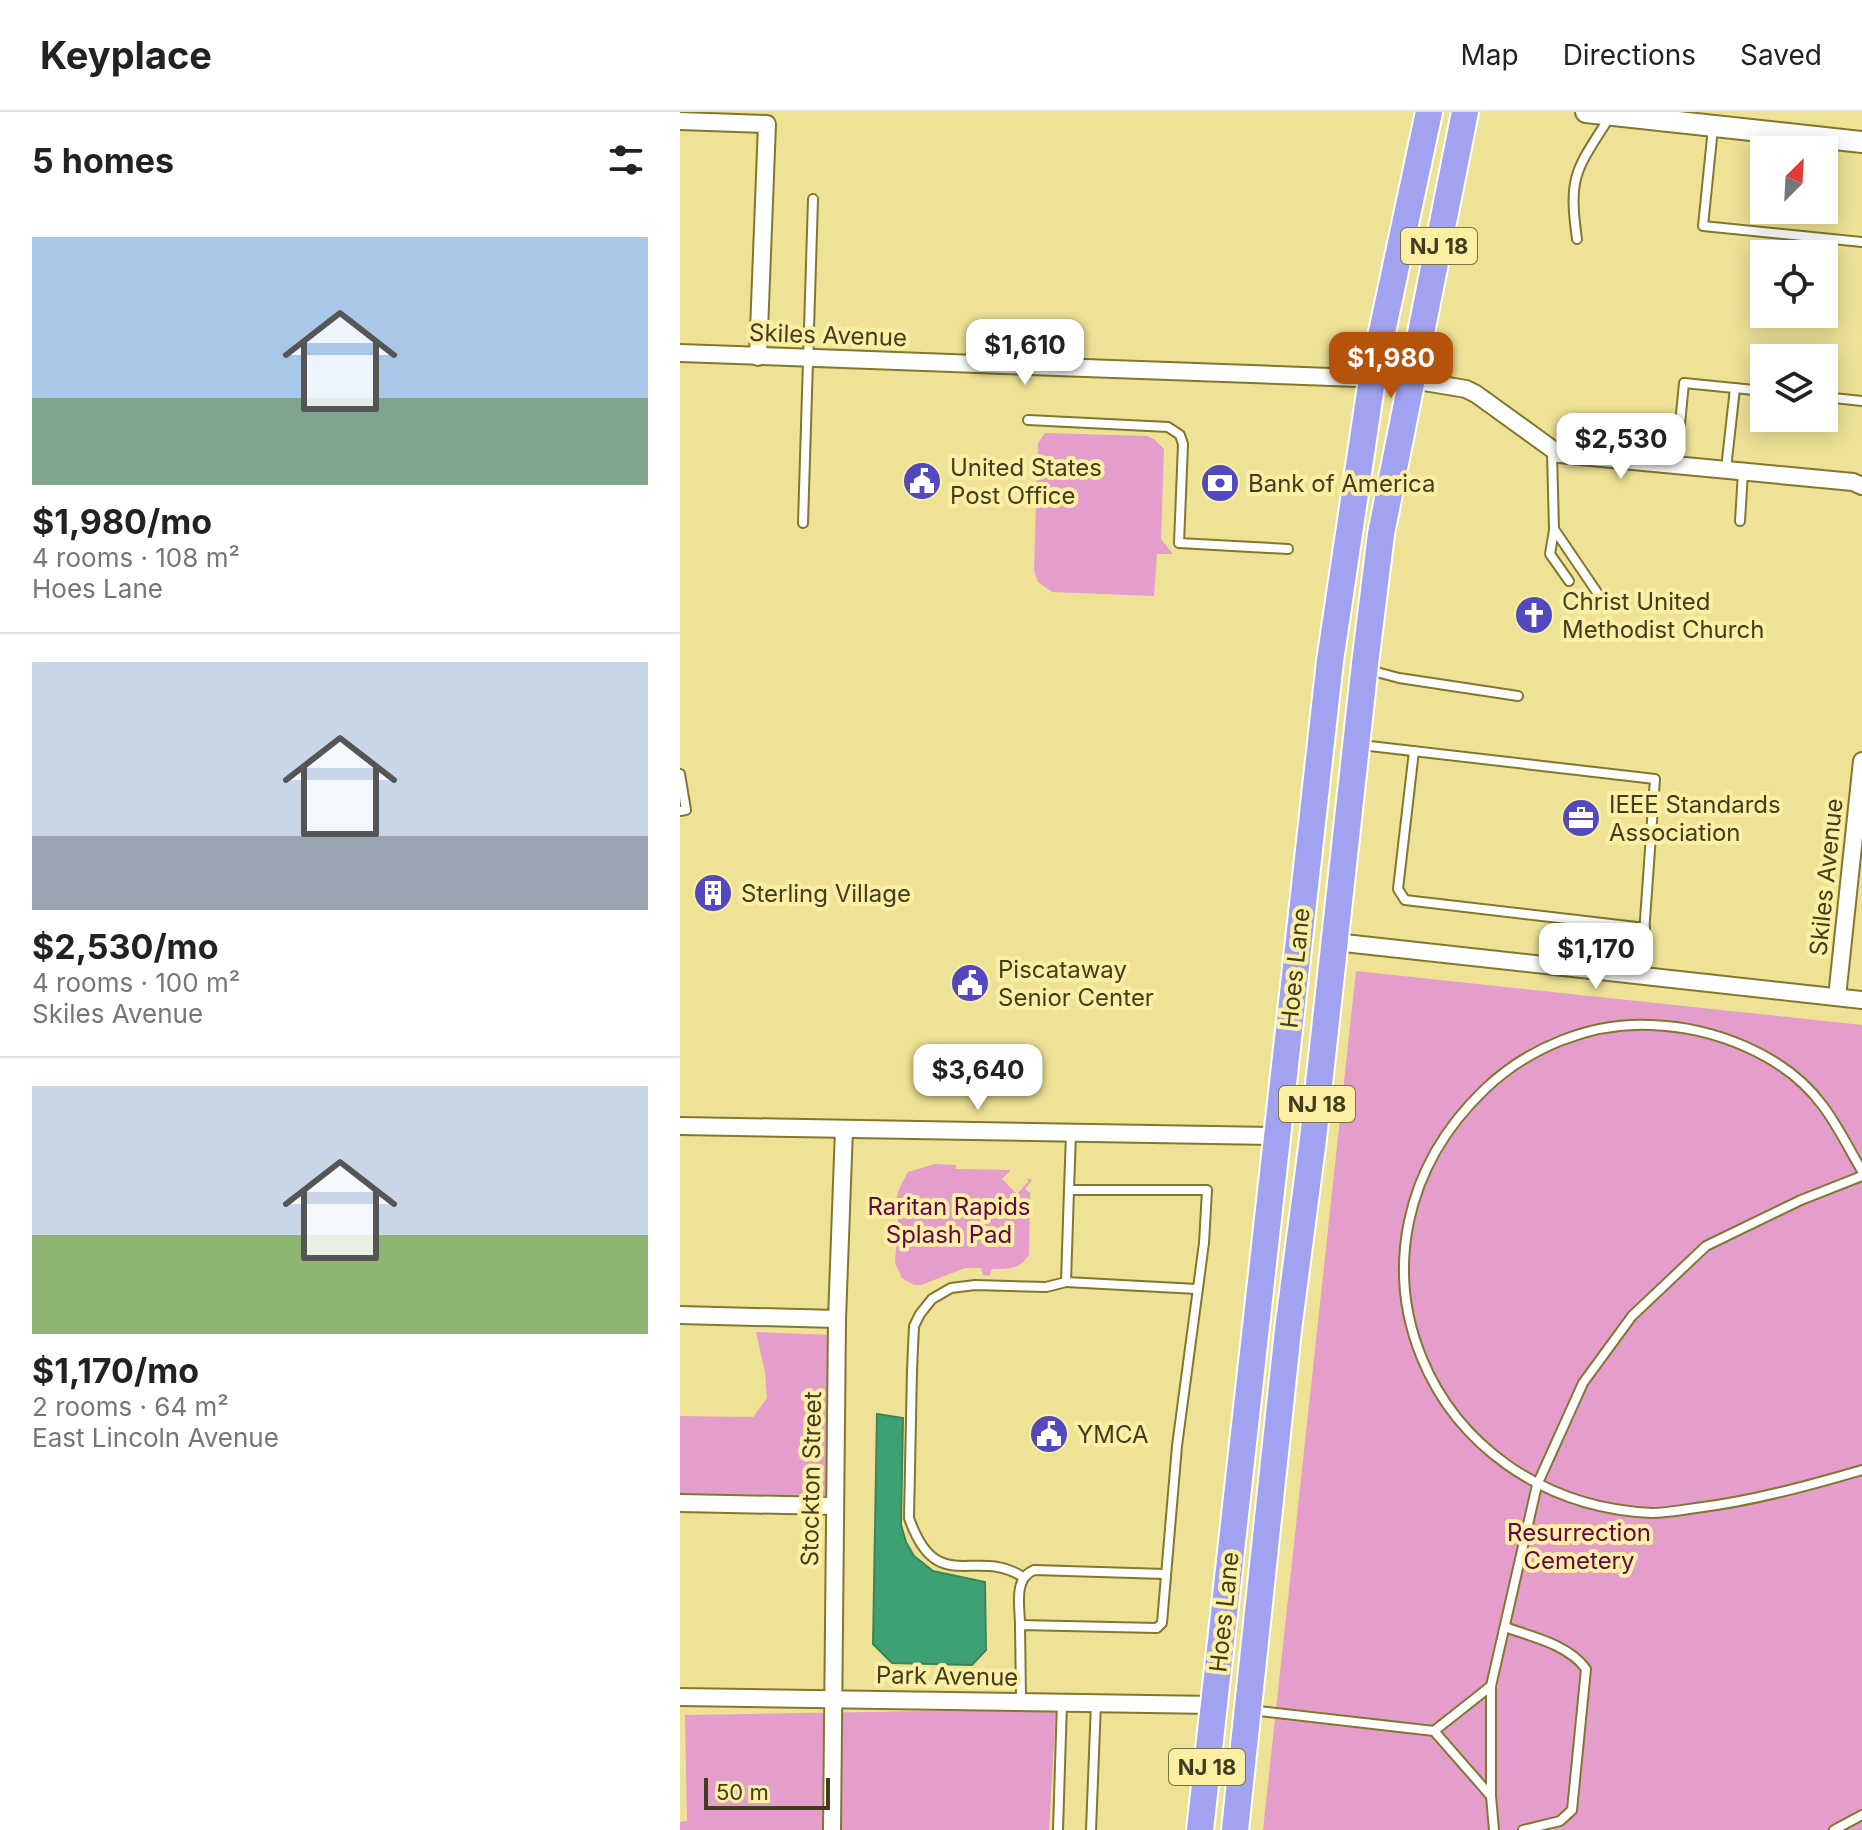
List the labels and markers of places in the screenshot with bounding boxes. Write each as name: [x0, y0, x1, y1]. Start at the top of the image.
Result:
pin: $1,610: [960, 319, 1090, 387]
pin: $1,980: [1326, 332, 1456, 400]
pin: $2,530: [1556, 413, 1686, 481]
place label: United States Post Office: [950, 453, 1102, 510]
public building icon: United States Post Office: [901, 460, 943, 502]
bank icon: Bank of America: [1199, 462, 1241, 504]
place label: Bank of America: [1248, 469, 1436, 498]
place label: Christ United Methodist Church: [1562, 587, 1764, 644]
church icon: Christ United Methodist Church: [1513, 594, 1555, 636]
place label: IEEE Standards Association: [1609, 790, 1781, 847]
office icon: IEEE Standards Association: [1560, 797, 1602, 839]
building icon: Sterling Village: [692, 872, 734, 914]
place label: Sterling Village: [741, 879, 911, 908]
pin: $1,170: [1531, 923, 1661, 991]
place label: Piscataway Senior Center: [998, 955, 1154, 1012]
public building icon: Piscataway Senior Center: [949, 962, 991, 1004]
pin: $3,640: [913, 1044, 1043, 1112]
public building icon: YMCA: [1028, 1413, 1070, 1455]
place label: YMCA: [1077, 1420, 1149, 1449]

